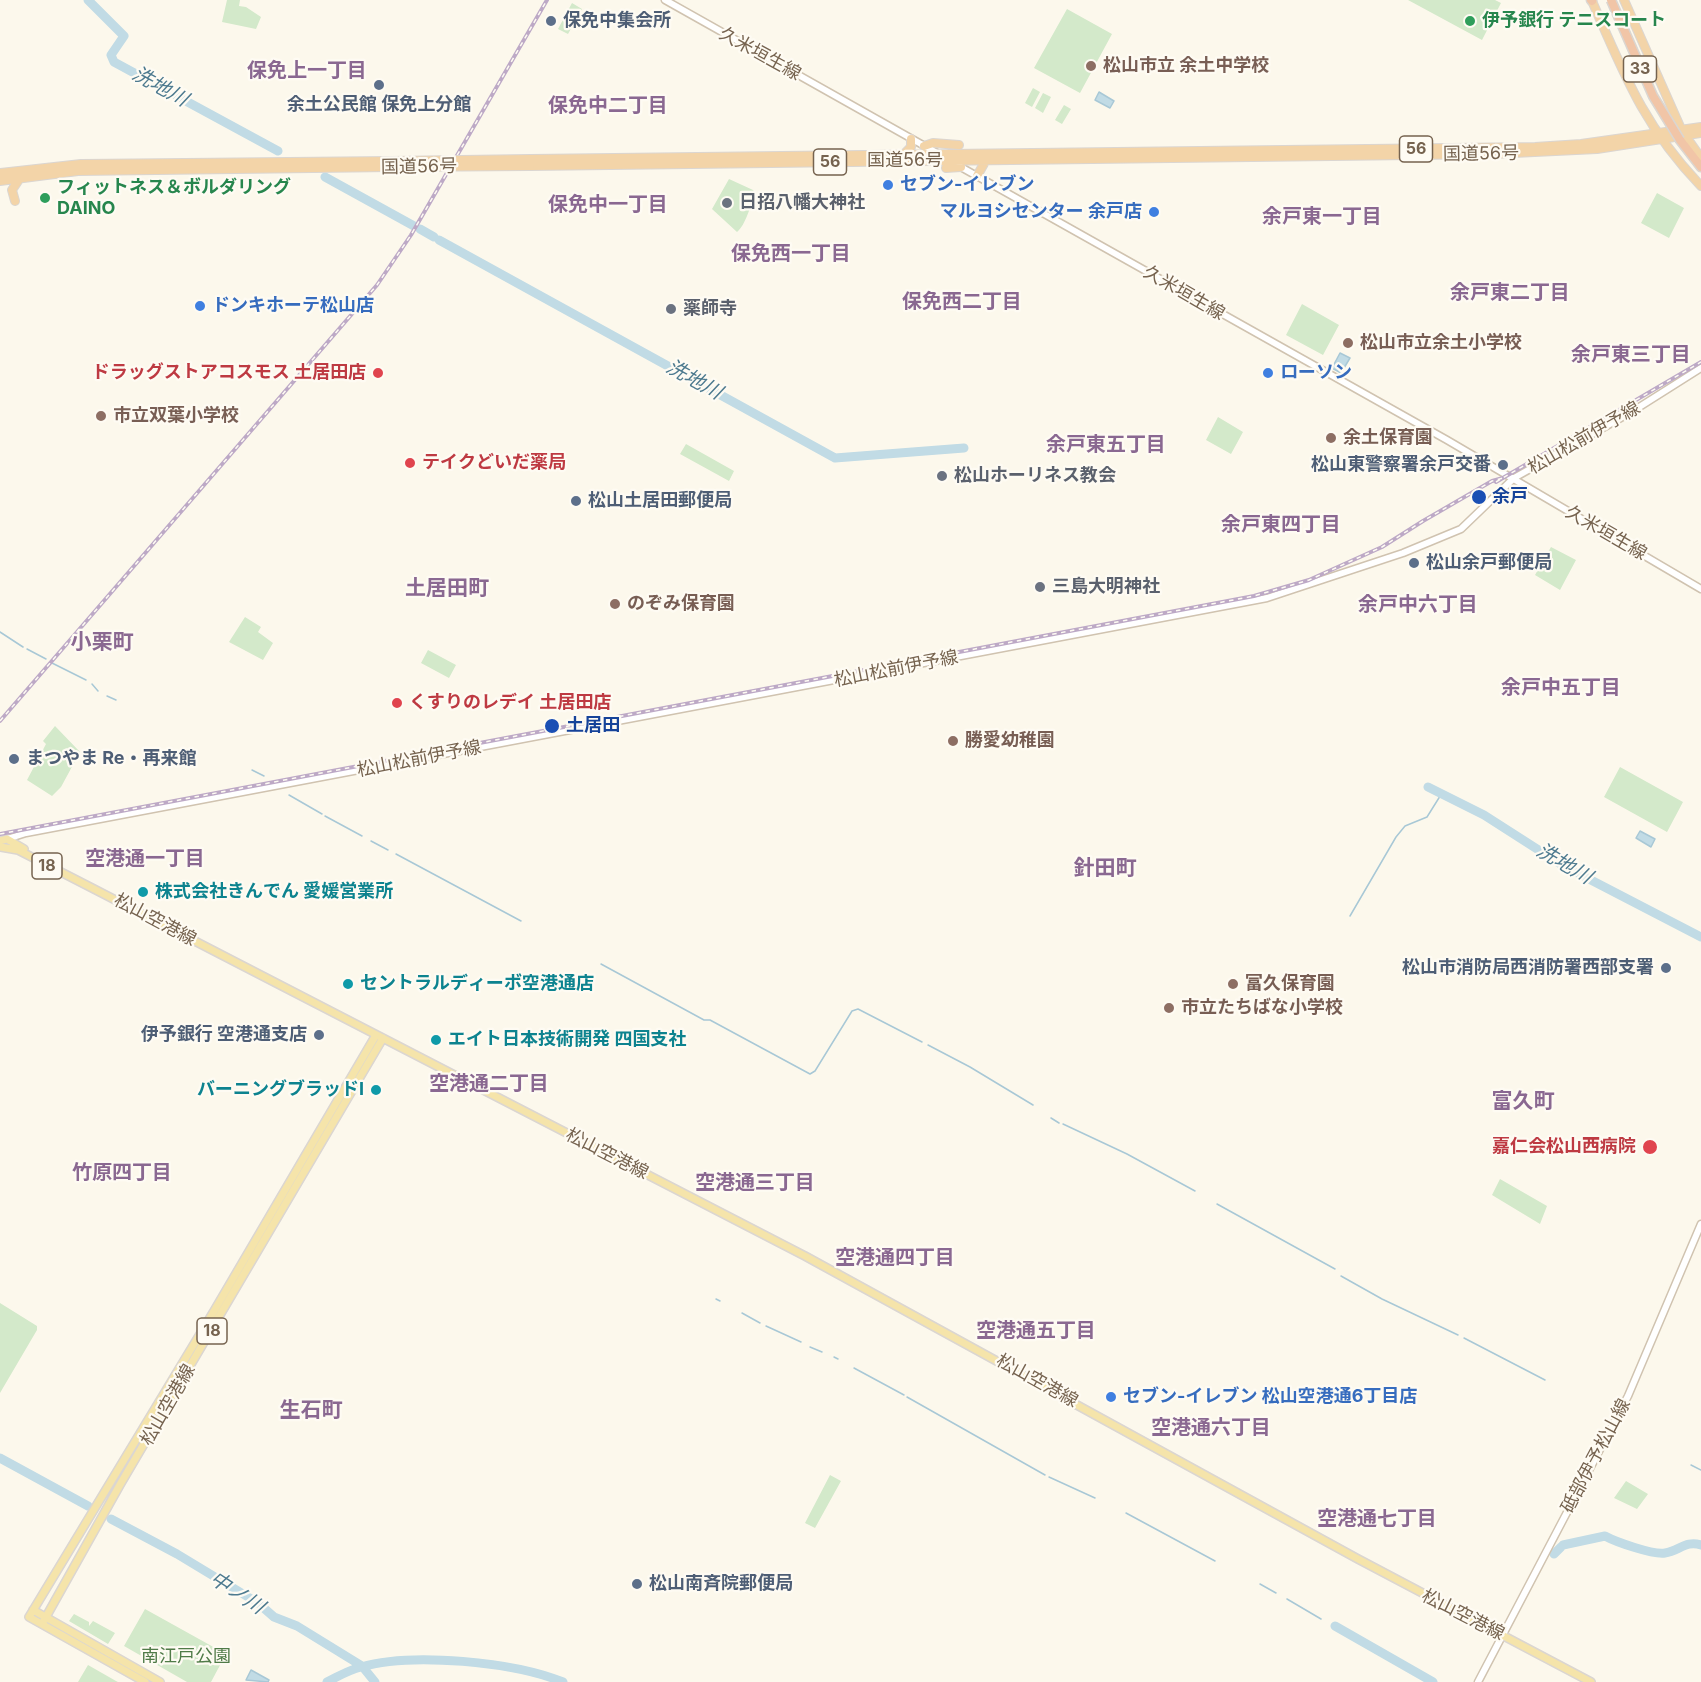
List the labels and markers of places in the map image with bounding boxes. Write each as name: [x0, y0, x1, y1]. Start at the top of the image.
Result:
place label: 保免中集会所: [563, 10, 671, 32]
place label: 伊予銀行 テニスコート: [1482, 10, 1666, 32]
marker: 保免中集会所: [544, 14, 558, 28]
marker: 伊予銀行 テニスコート: [1463, 14, 1477, 28]
place label: 松山市立 余土中学校: [1103, 55, 1269, 77]
marker: 松山市立 余土中学校: [1084, 59, 1098, 73]
marker: 余土公民館 保免上分館: [372, 78, 386, 92]
place label: 余土公民館 保免上分館: [287, 94, 471, 116]
place label: セブン-イレブン: [900, 174, 1034, 196]
place label: フィットネス＆ボルダリング DAINO: [57, 177, 291, 219]
marker: セブン-イレブン: [881, 178, 895, 192]
marker: フィットネス＆ボルダリング DAINO: [38, 191, 52, 205]
place label: 日招八幡大神社: [739, 192, 865, 214]
marker: 日招八幡大神社: [720, 196, 734, 210]
place label: マルヨシセンター 余戸店: [940, 201, 1142, 223]
marker: マルヨシセンター 余戸店: [1147, 205, 1161, 219]
place label: ドンキホーテ松山店: [212, 295, 374, 317]
place label: 薬師寺: [683, 298, 737, 320]
marker: ドンキホーテ松山店: [193, 299, 207, 313]
marker: 薬師寺: [664, 302, 678, 316]
place label: 松山市立余土小学校: [1360, 332, 1522, 354]
marker: 松山市立余土小学校: [1341, 336, 1355, 350]
place label: ドラッグストアコスモス 土居田店: [92, 362, 366, 384]
place label: ローソン: [1280, 362, 1352, 384]
marker: ドラッグストアコスモス 土居田店: [371, 366, 385, 380]
marker: ローソン: [1261, 366, 1275, 380]
place label: 市立双葉小学校: [113, 405, 239, 427]
marker: 市立双葉小学校: [94, 409, 108, 423]
place label: 余土保育園: [1343, 427, 1433, 449]
marker: 余土保育園: [1324, 431, 1338, 445]
place label: テイクどいだ薬局: [422, 452, 566, 474]
place label: 松山東警察署余戸交番: [1311, 454, 1491, 476]
marker: テイクどいだ薬局: [403, 456, 417, 470]
marker: 松山東警察署余戸交番: [1496, 458, 1510, 472]
place label: 松山ホーリネス教会: [954, 465, 1116, 487]
marker: 松山ホーリネス教会: [935, 469, 949, 483]
place label: 余戸: [1492, 486, 1528, 508]
marker: 余戸: [1470, 488, 1488, 506]
place label: 松山土居田郵便局: [588, 490, 732, 512]
marker: 松山土居田郵便局: [569, 494, 583, 508]
place label: 松山余戸郵便局: [1426, 552, 1552, 574]
marker: 松山余戸郵便局: [1407, 556, 1421, 570]
place label: 三島大明神社: [1052, 576, 1160, 598]
marker: 三島大明神社: [1033, 580, 1047, 594]
place label: のぞみ保育園: [627, 593, 735, 615]
marker: のぞみ保育園: [608, 597, 622, 611]
place label: くすりのレデイ 土居田店: [409, 692, 611, 714]
marker: くすりのレデイ 土居田店: [390, 696, 404, 710]
place label: 土居田: [566, 715, 620, 737]
marker: 土居田: [543, 717, 561, 735]
place label: 勝愛幼稚園: [965, 730, 1055, 752]
marker: 勝愛幼稚園: [946, 734, 960, 748]
place label: まつやま Re・再来館: [26, 748, 197, 770]
marker: まつやま Re・再来館: [7, 752, 21, 766]
place label: 株式会社きんでん 愛媛営業所: [155, 881, 393, 903]
marker: 株式会社きんでん 愛媛営業所: [136, 885, 150, 899]
place label: 松山市消防局西消防署西部支署: [1402, 957, 1654, 979]
marker: 松山市消防局西消防署西部支署: [1659, 961, 1673, 975]
place label: セントラルディーボ空港通店: [360, 973, 594, 995]
place label: 富久保育園: [1245, 973, 1335, 995]
marker: セントラルディーボ空港通店: [341, 977, 355, 991]
marker: 富久保育園: [1226, 977, 1240, 991]
place label: 市立たちばな小学校: [1181, 997, 1343, 1019]
marker: 市立たちばな小学校: [1162, 1001, 1176, 1015]
place label: 伊予銀行 空港通支店: [141, 1024, 307, 1046]
marker: 伊予銀行 空港通支店: [312, 1028, 326, 1042]
place label: エイト日本技術開発 四国支社: [448, 1029, 686, 1051]
marker: エイト日本技術開発 四国支社: [429, 1033, 443, 1047]
place label: バーニングブラッドⅠ: [197, 1079, 364, 1101]
marker: バーニングブラッドⅠ: [369, 1083, 383, 1097]
place label: 嘉仁会松山西病院: [1492, 1136, 1636, 1158]
marker: 嘉仁会松山西病院: [1641, 1138, 1659, 1156]
place label: セブン-イレブン 松山空港通6丁目店: [1123, 1386, 1417, 1408]
marker: セブン-イレブン 松山空港通6丁目店: [1104, 1390, 1118, 1404]
place label: 松山南斉院郵便局: [649, 1573, 793, 1595]
marker: 松山南斉院郵便局: [630, 1577, 644, 1591]

